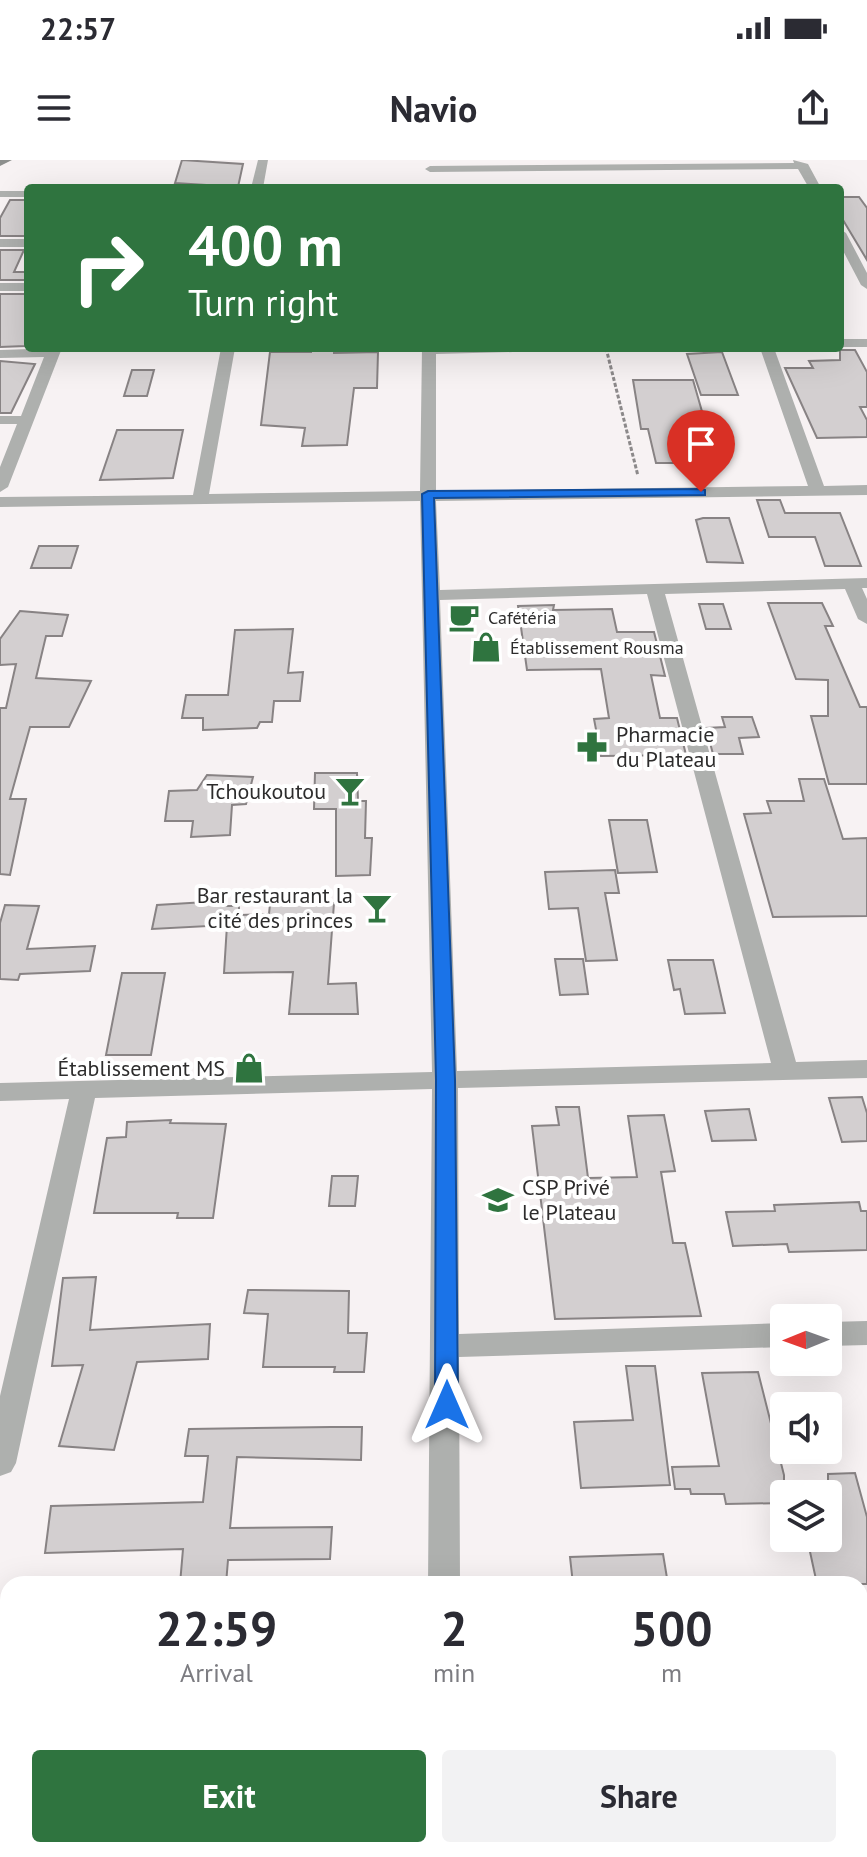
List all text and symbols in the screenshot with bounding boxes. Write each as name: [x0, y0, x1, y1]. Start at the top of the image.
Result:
text: 22:57: [40, 9, 116, 48]
text: Navio: [390, 85, 477, 132]
icon: menu: [32, 86, 76, 130]
icon: share: [791, 86, 835, 130]
text: 400 m: [188, 209, 343, 281]
icon: right: [56, 216, 160, 320]
text: Turn right: [188, 279, 338, 326]
pin: [667, 410, 735, 492]
icon: arrive: [679, 422, 723, 466]
cafe icon: Cafétéria: [447, 600, 481, 634]
place label: Cafétéria: [488, 606, 557, 629]
shop icon: Établissement Rousma: [469, 630, 503, 664]
place label: Établissement Rousma: [510, 636, 684, 659]
place label: Pharmacie du Plateau: [616, 720, 716, 773]
pharmacy icon: Pharmacie du Plateau: [575, 730, 609, 764]
bar icon: Tchoukoutou: [333, 774, 367, 808]
place label: Tchoukoutou: [206, 777, 326, 805]
place label: Bar restaurant la cité des princes: [197, 881, 353, 934]
bar icon: Bar restaurant la cité des princes: [360, 891, 394, 925]
shop icon: Établissement MS: [232, 1051, 266, 1085]
place label: Établissement MS: [57, 1054, 225, 1082]
place label: CSP Privé le Plateau: [522, 1173, 616, 1226]
school or university icon: CSP Privé le Plateau: [481, 1183, 515, 1217]
north arrow: [770, 1304, 842, 1376]
map controls: [770, 1304, 842, 1552]
position arrow: [405, 1363, 489, 1447]
button: sound: [770, 1392, 842, 1464]
button: layers: [770, 1480, 842, 1552]
text: 22:59: [156, 1597, 277, 1659]
text: 2: [440, 1597, 468, 1659]
text: 500: [631, 1597, 712, 1659]
text: Arrival: [180, 1656, 253, 1689]
text: min: [433, 1656, 475, 1689]
text: m: [661, 1656, 682, 1689]
button: Exit: [32, 1750, 426, 1842]
button: Share: [442, 1750, 836, 1842]

